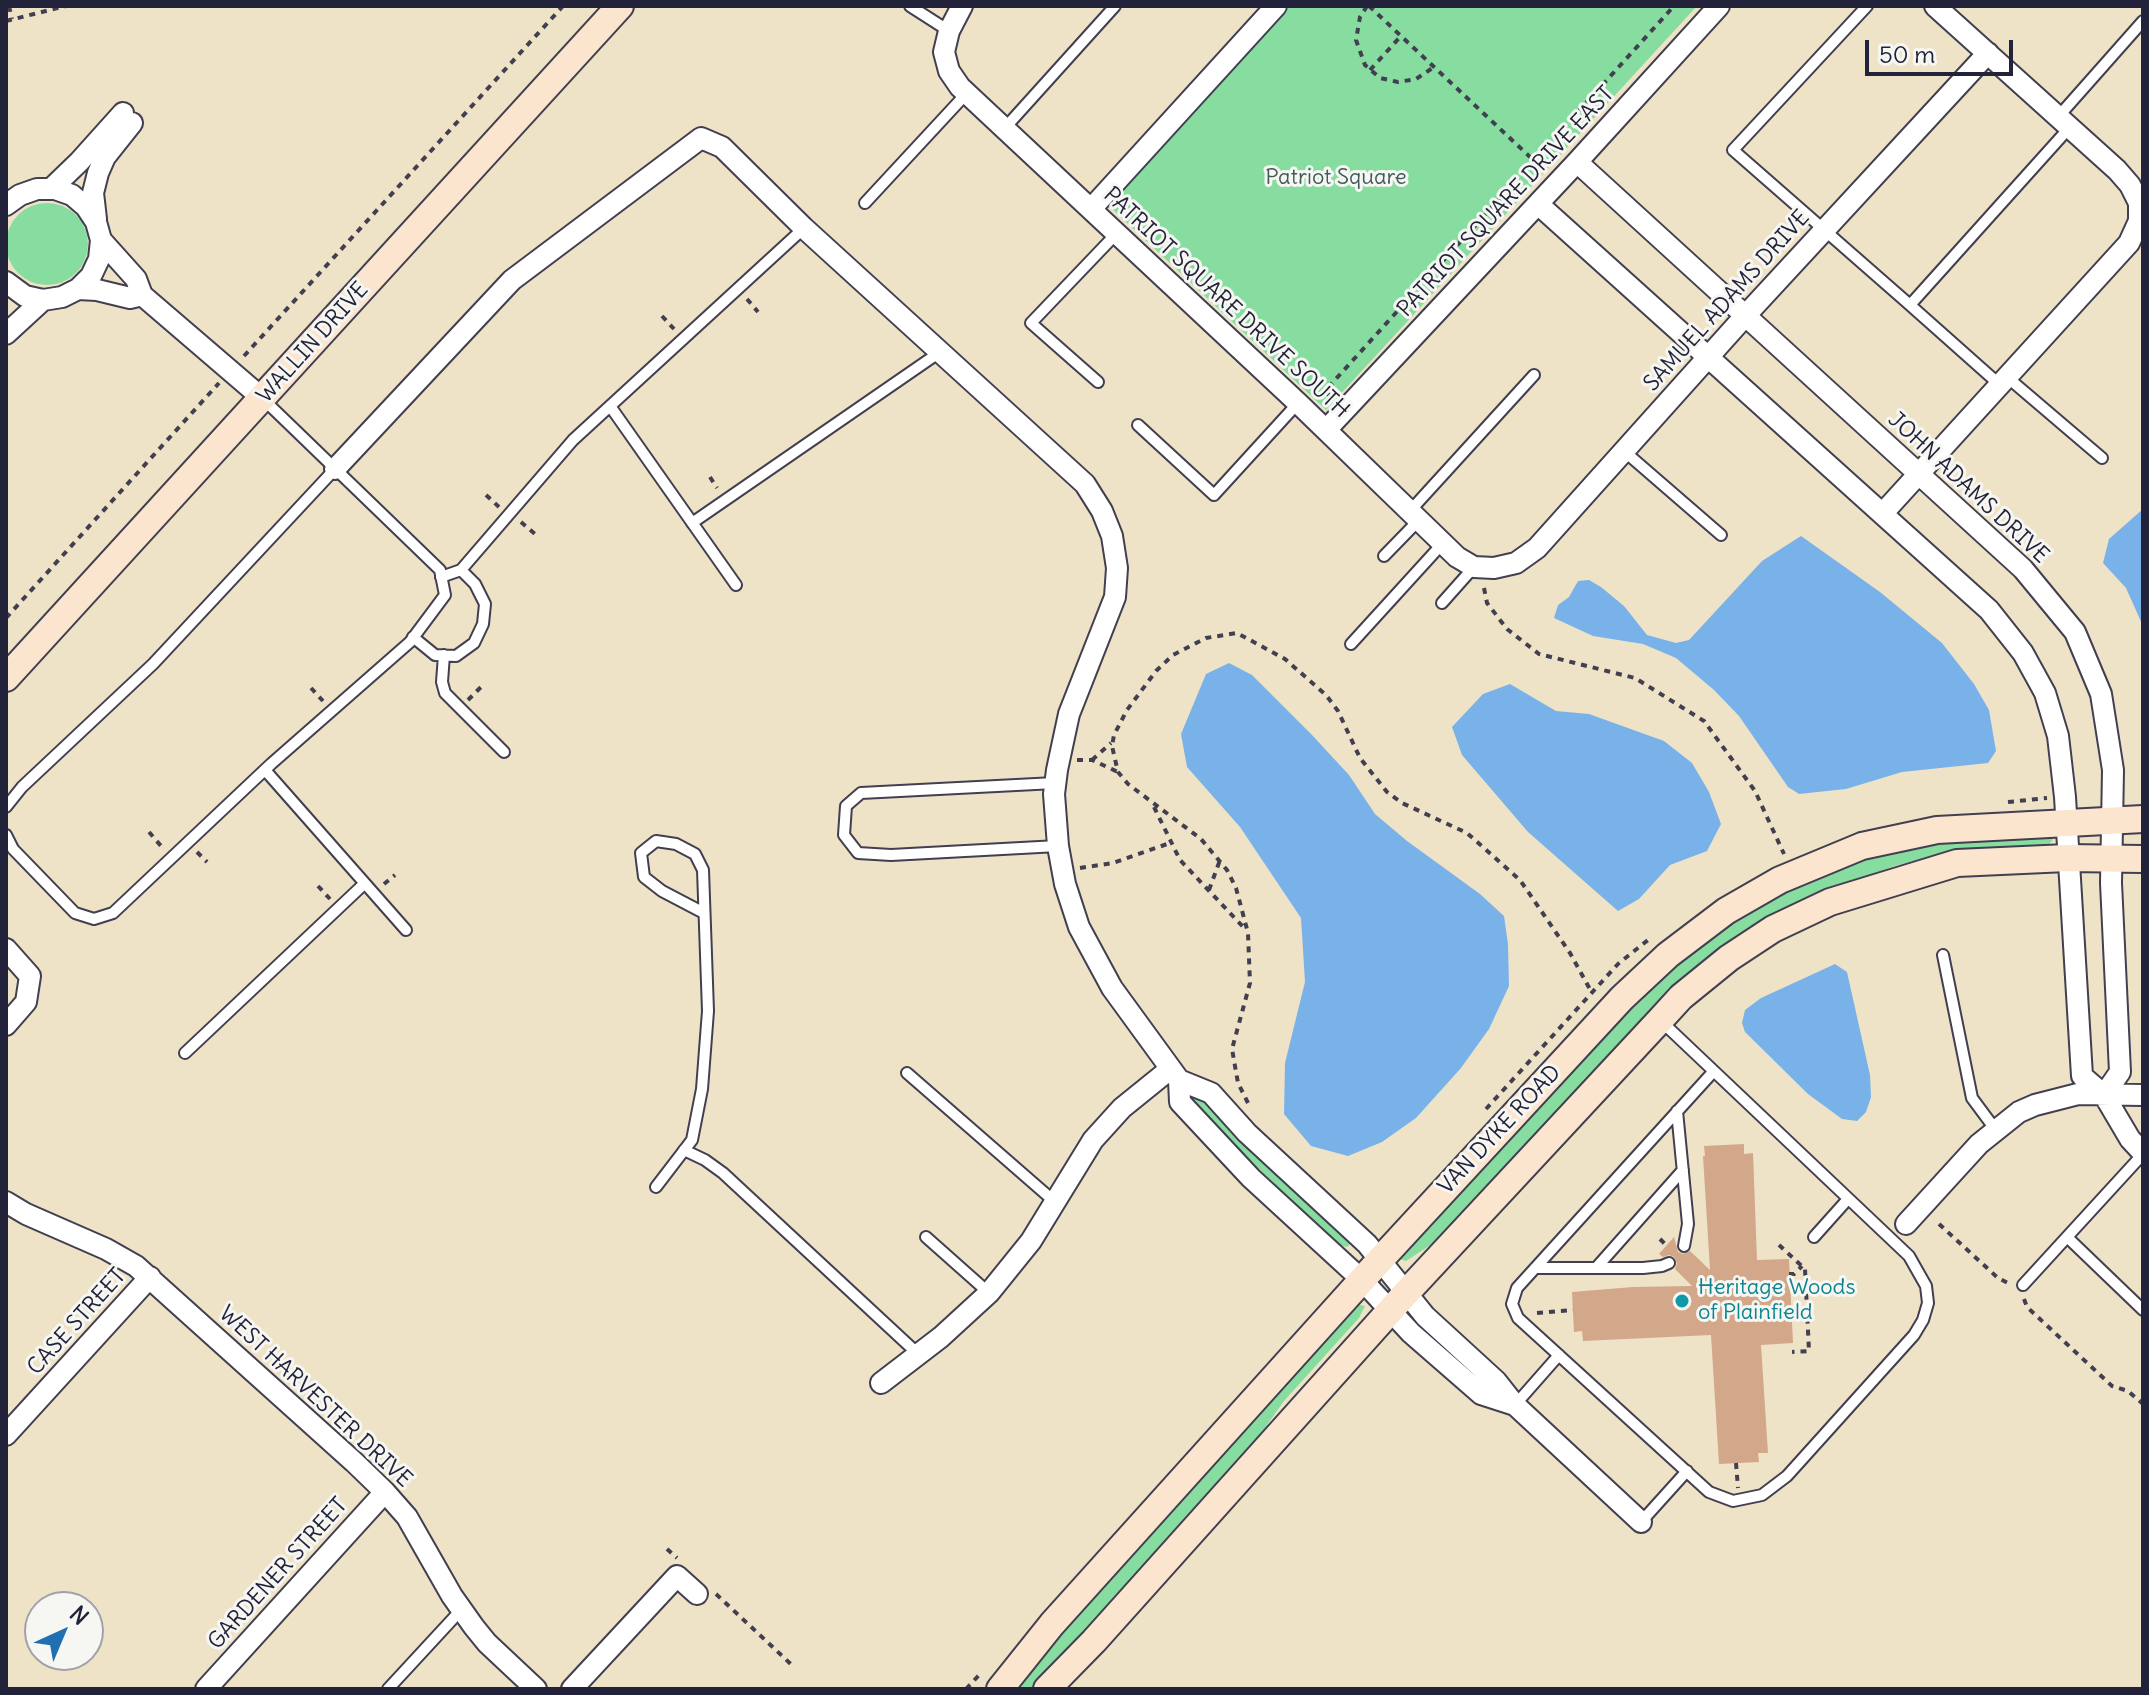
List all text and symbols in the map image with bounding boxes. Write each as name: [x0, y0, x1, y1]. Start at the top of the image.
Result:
scale bar: [1869, 24, 2017, 74]
text: 50 m: [1879, 39, 1935, 69]
street label: PATRIOT SQUARE DRIVE EAST: [1392, 81, 1620, 323]
park label: Patriot Square: [1265, 165, 1407, 191]
street label: PATRIOT SQUARE DRIVE SOUTH: [1098, 182, 1354, 424]
street label: SAMUEL ADAMS DRIVE: [1639, 205, 1815, 397]
street label: WALLIN DRIVE: [252, 277, 374, 409]
street label: JOHN ADAMS DRIVE: [1882, 407, 2054, 569]
street label: VAN DYKE ROAD: [1433, 1060, 1567, 1200]
street label: CASE STREET: [22, 1263, 132, 1381]
place label: Heritage Woods of Plainfield: [1698, 1275, 1856, 1326]
marker: Heritage Woods of Plainfield: [1673, 1292, 1691, 1310]
street label: WEST HARVESTER DRIVE: [213, 1301, 417, 1493]
street label: GARDENER STREET: [203, 1493, 353, 1655]
north arrow: [24, 1591, 104, 1671]
text: N: [64, 1600, 94, 1631]

